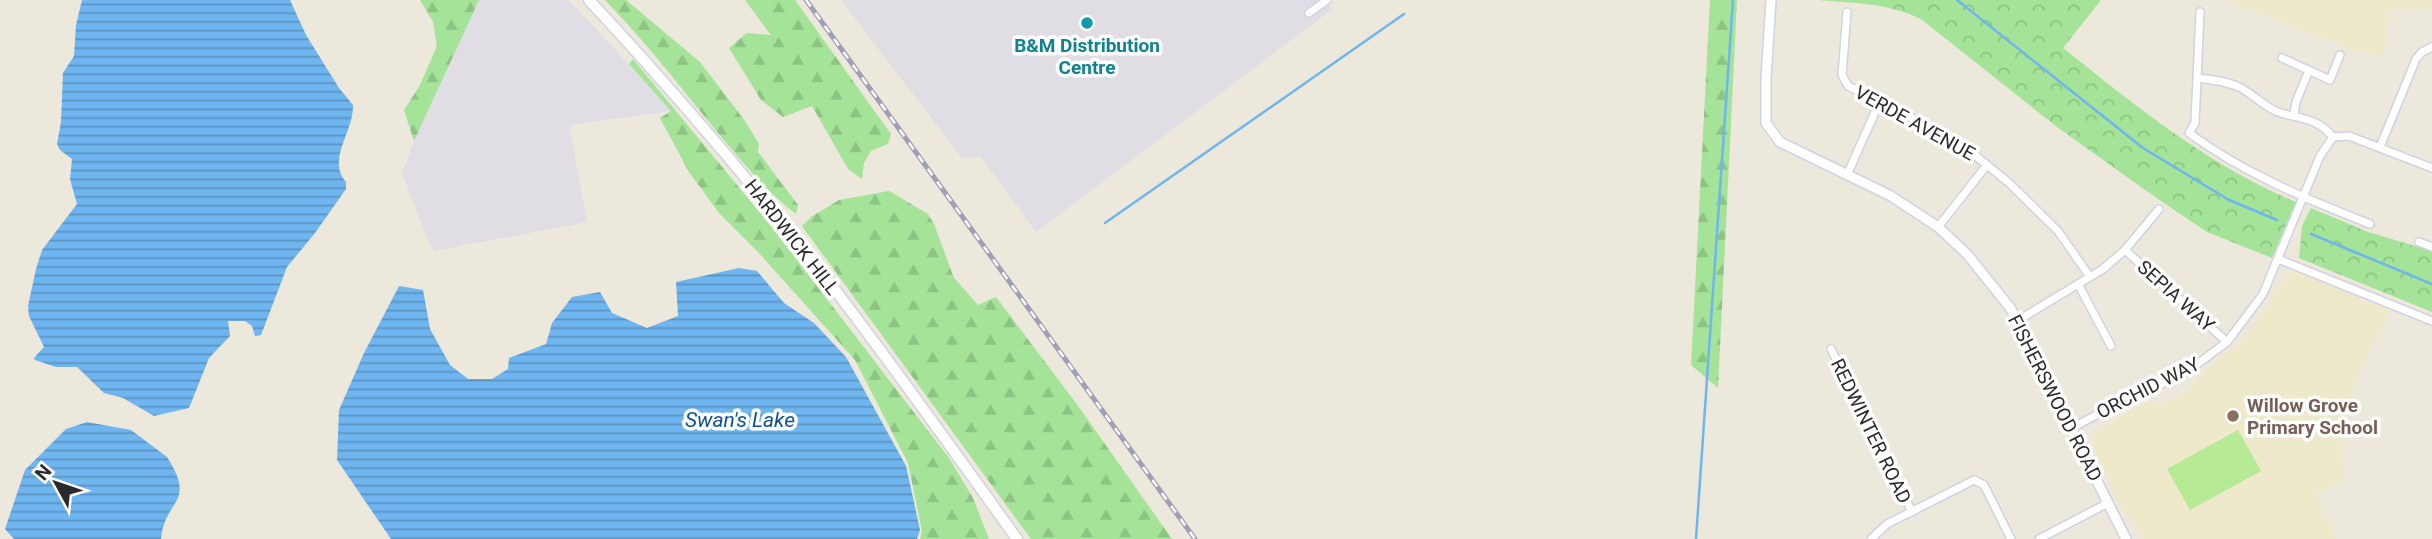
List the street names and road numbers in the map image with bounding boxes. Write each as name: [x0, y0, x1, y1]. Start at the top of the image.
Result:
street label: VERDE AVENUE: [1851, 81, 1979, 166]
street label: HARDWICK HILL: [740, 175, 844, 299]
street label: SEPIA WAY: [2133, 255, 2220, 337]
street label: FISHERSWOOD ROAD: [2003, 311, 2107, 485]
street label: ORCHID WAY: [2093, 352, 2204, 424]
street label: REDWINTER ROAD: [1826, 355, 1916, 507]

